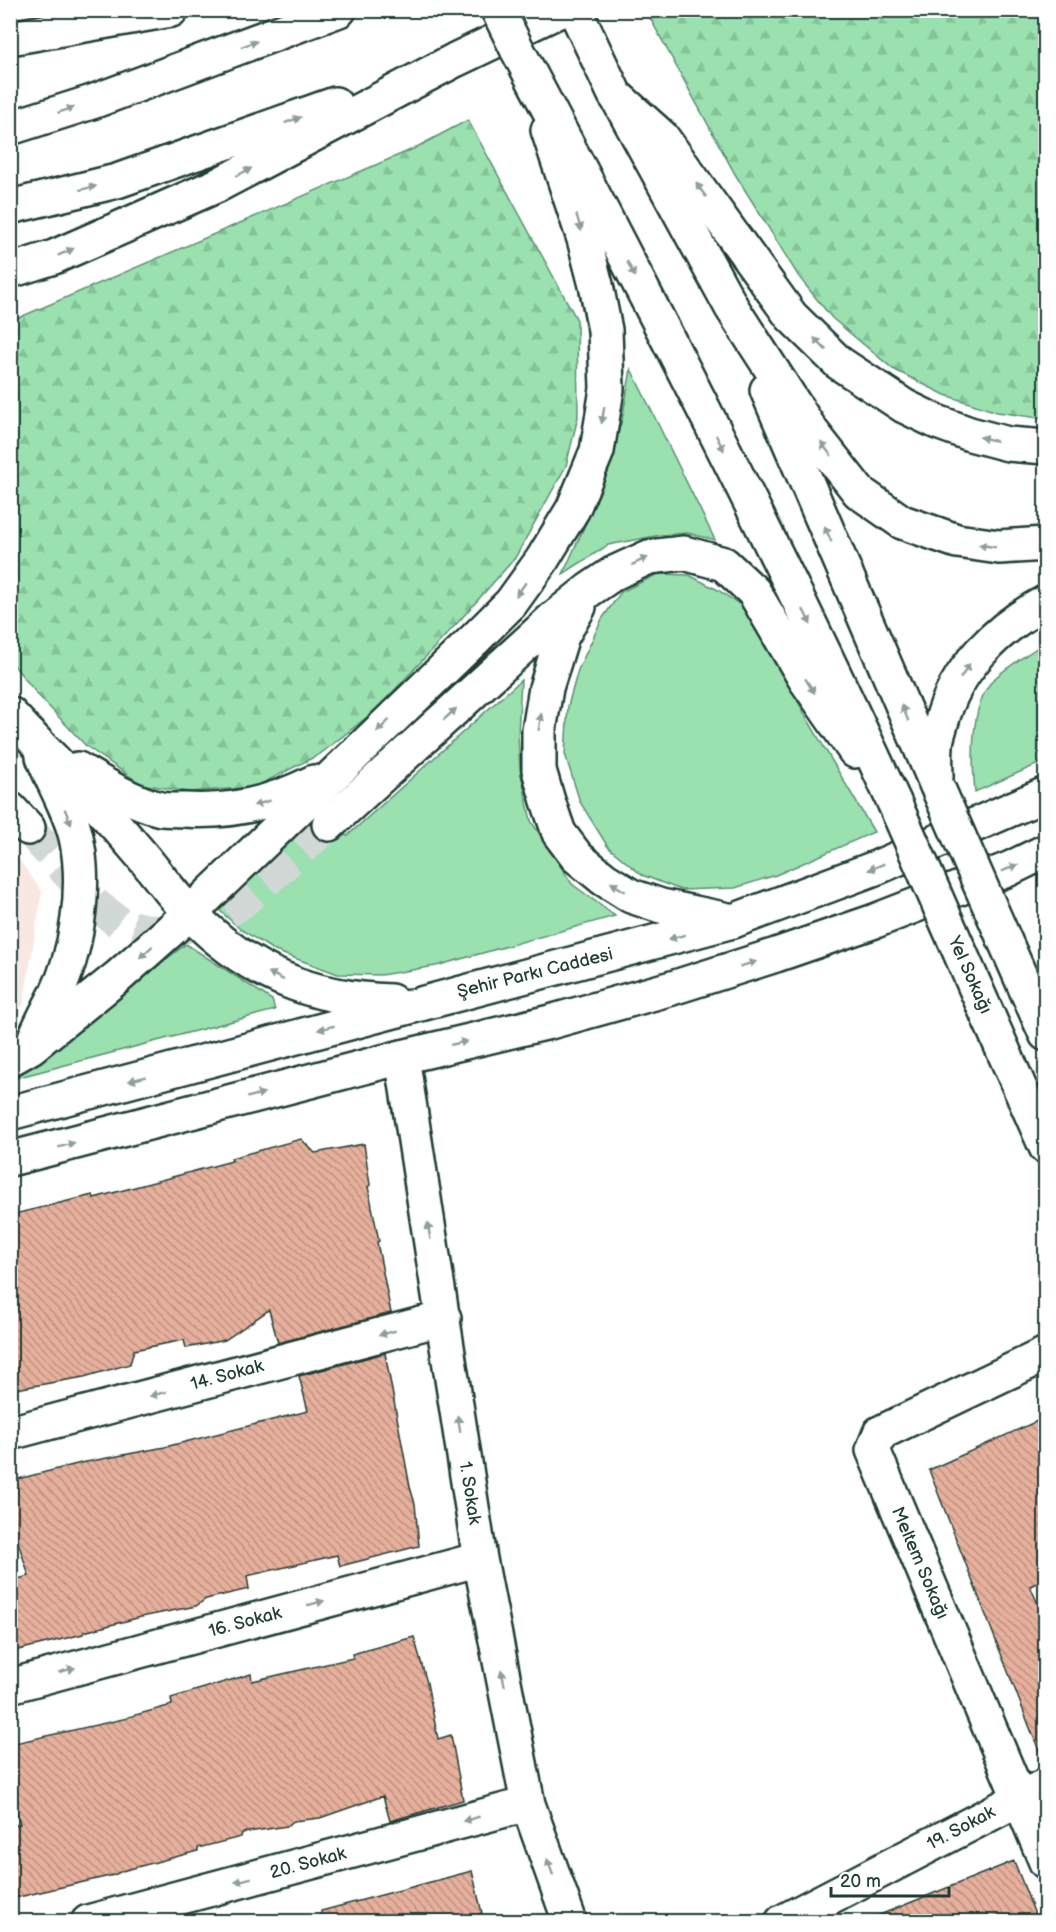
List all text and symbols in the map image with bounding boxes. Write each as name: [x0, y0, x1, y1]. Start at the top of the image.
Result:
one-way arrow: [241, 38, 259, 48]
one-way arrow: [57, 105, 75, 115]
one-way arrow: [284, 114, 302, 124]
one-way arrow: [235, 167, 252, 177]
one-way arrow: [79, 182, 97, 192]
one-way arrow: [696, 182, 708, 197]
one-way arrow: [575, 214, 584, 232]
one-way arrow: [57, 247, 75, 256]
one-way arrow: [626, 260, 636, 278]
one-way arrow: [813, 338, 827, 352]
one-way arrow: [598, 405, 607, 424]
one-way arrow: [979, 433, 997, 443]
one-way arrow: [715, 434, 725, 451]
one-way arrow: [820, 441, 833, 457]
one-way arrow: [824, 525, 833, 542]
one-way arrow: [978, 541, 997, 550]
one-way arrow: [631, 556, 649, 566]
one-way arrow: [515, 580, 527, 596]
one-way arrow: [802, 608, 812, 626]
one-way arrow: [959, 663, 970, 679]
one-way arrow: [804, 678, 815, 694]
one-way arrow: [900, 704, 909, 722]
one-way arrow: [443, 707, 458, 721]
one-way arrow: [536, 712, 545, 731]
one-way arrow: [375, 719, 390, 733]
one-way arrow: [253, 799, 271, 808]
one-way arrow: [63, 809, 73, 827]
one-way arrow: [867, 862, 885, 872]
one-way arrow: [1001, 863, 1019, 873]
one-way arrow: [610, 881, 626, 893]
one-way arrow: [668, 932, 686, 942]
street label: Yel Sokağı: [943, 932, 996, 1017]
street label: Şehir Parkı Caddesi: [455, 943, 615, 1003]
one-way arrow: [139, 945, 154, 958]
one-way arrow: [739, 959, 757, 968]
one-way arrow: [267, 971, 284, 980]
one-way arrow: [317, 1024, 335, 1033]
one-way arrow: [449, 1038, 468, 1048]
one-way arrow: [128, 1074, 147, 1084]
one-way arrow: [247, 1090, 265, 1099]
one-way arrow: [58, 1139, 76, 1149]
one-way arrow: [425, 1221, 434, 1240]
one-way arrow: [378, 1328, 396, 1338]
street label: 14. Sokak: [188, 1355, 266, 1395]
one-way arrow: [149, 1389, 167, 1399]
one-way arrow: [455, 1414, 464, 1433]
street label: 1. Sokak: [455, 1460, 485, 1526]
street label: Meltem Sokağı: [887, 1504, 953, 1622]
one-way arrow: [307, 1598, 325, 1607]
street label: 16. Sokak: [206, 1602, 284, 1642]
one-way arrow: [58, 1665, 76, 1675]
one-way arrow: [498, 1668, 507, 1687]
street label: 19. Sokak: [923, 1801, 999, 1855]
one-way arrow: [462, 1814, 481, 1824]
street label: 20. Sokak: [268, 1843, 348, 1883]
one-way arrow: [544, 1857, 554, 1875]
scale bar: [831, 1860, 950, 1898]
text: 20 m: [840, 1871, 881, 1892]
one-way arrow: [233, 1876, 251, 1885]

